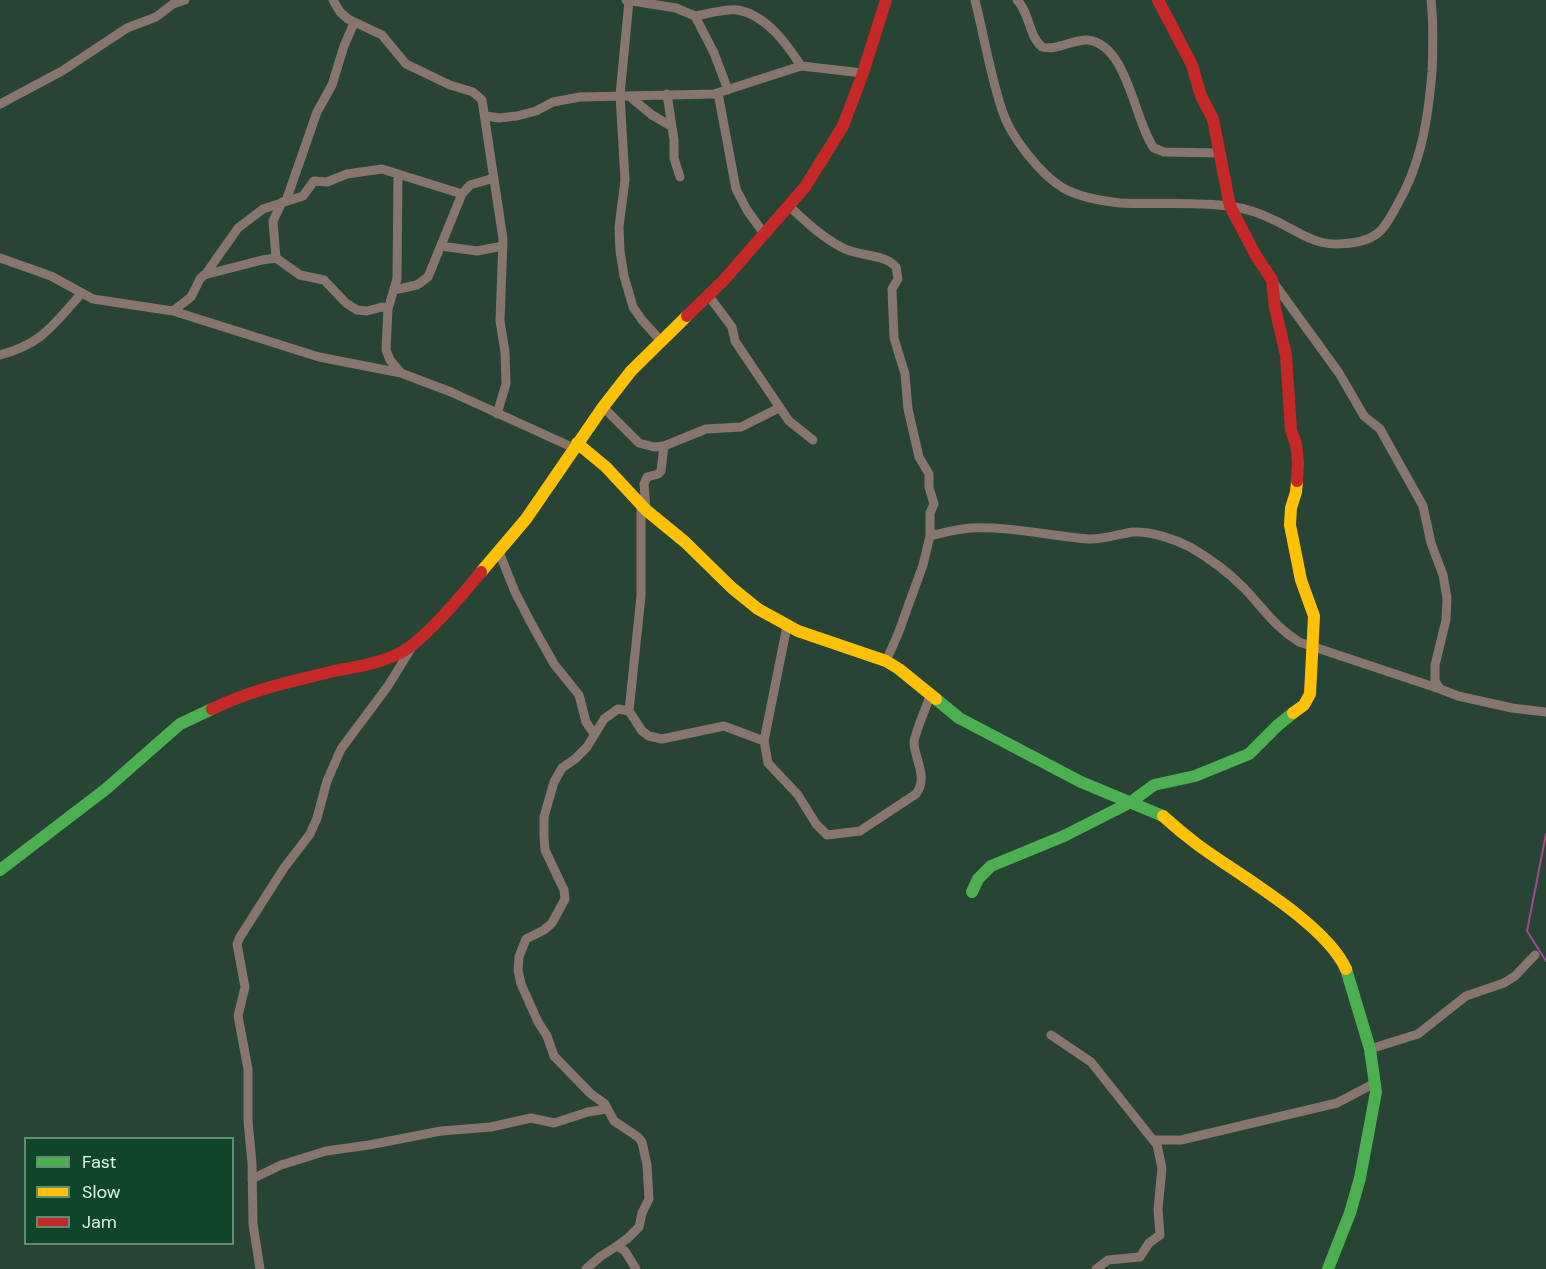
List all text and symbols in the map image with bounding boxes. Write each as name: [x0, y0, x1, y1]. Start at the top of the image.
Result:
legend: [24, 1137, 234, 1245]
text: Fast: [82, 1150, 117, 1174]
text: Slow: [82, 1180, 121, 1204]
text: Jam: [82, 1210, 117, 1234]

